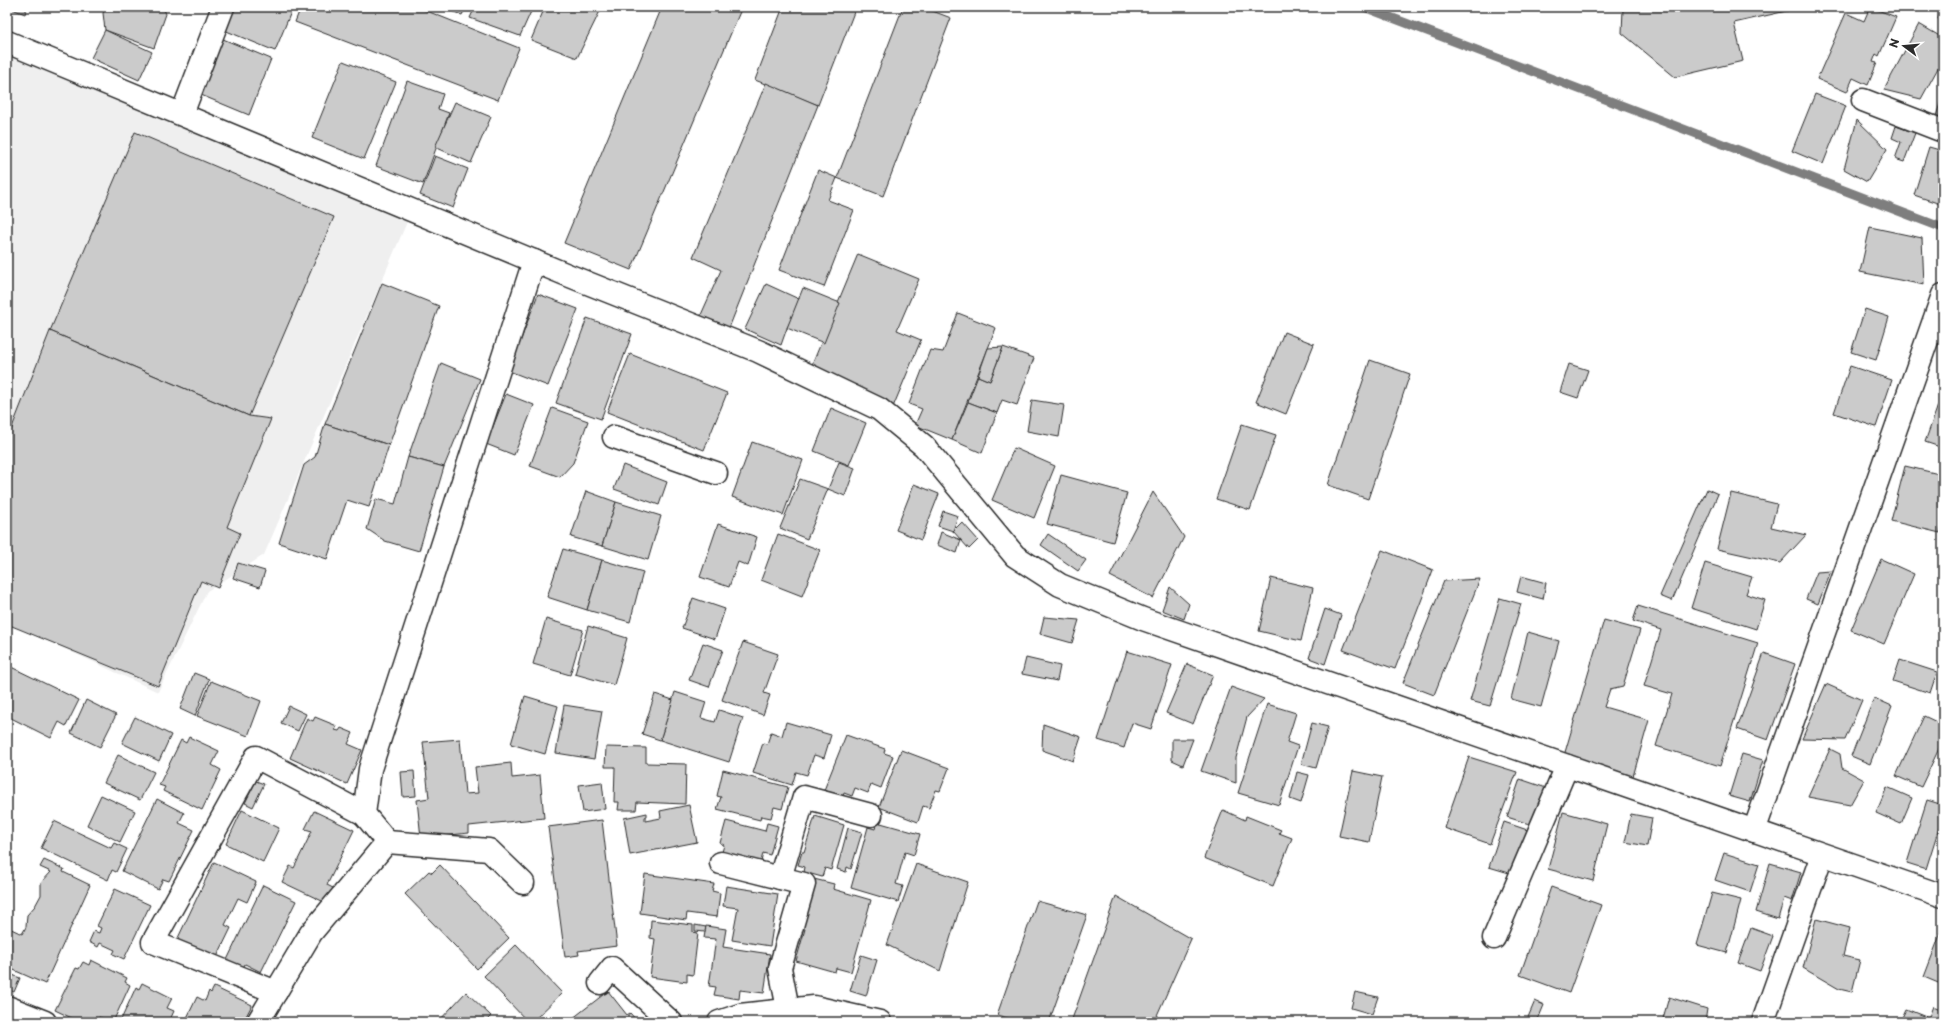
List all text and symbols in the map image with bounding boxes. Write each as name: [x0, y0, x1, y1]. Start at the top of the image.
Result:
north arrow: [1884, 26, 1924, 66]
text: N: [1885, 36, 1903, 50]

